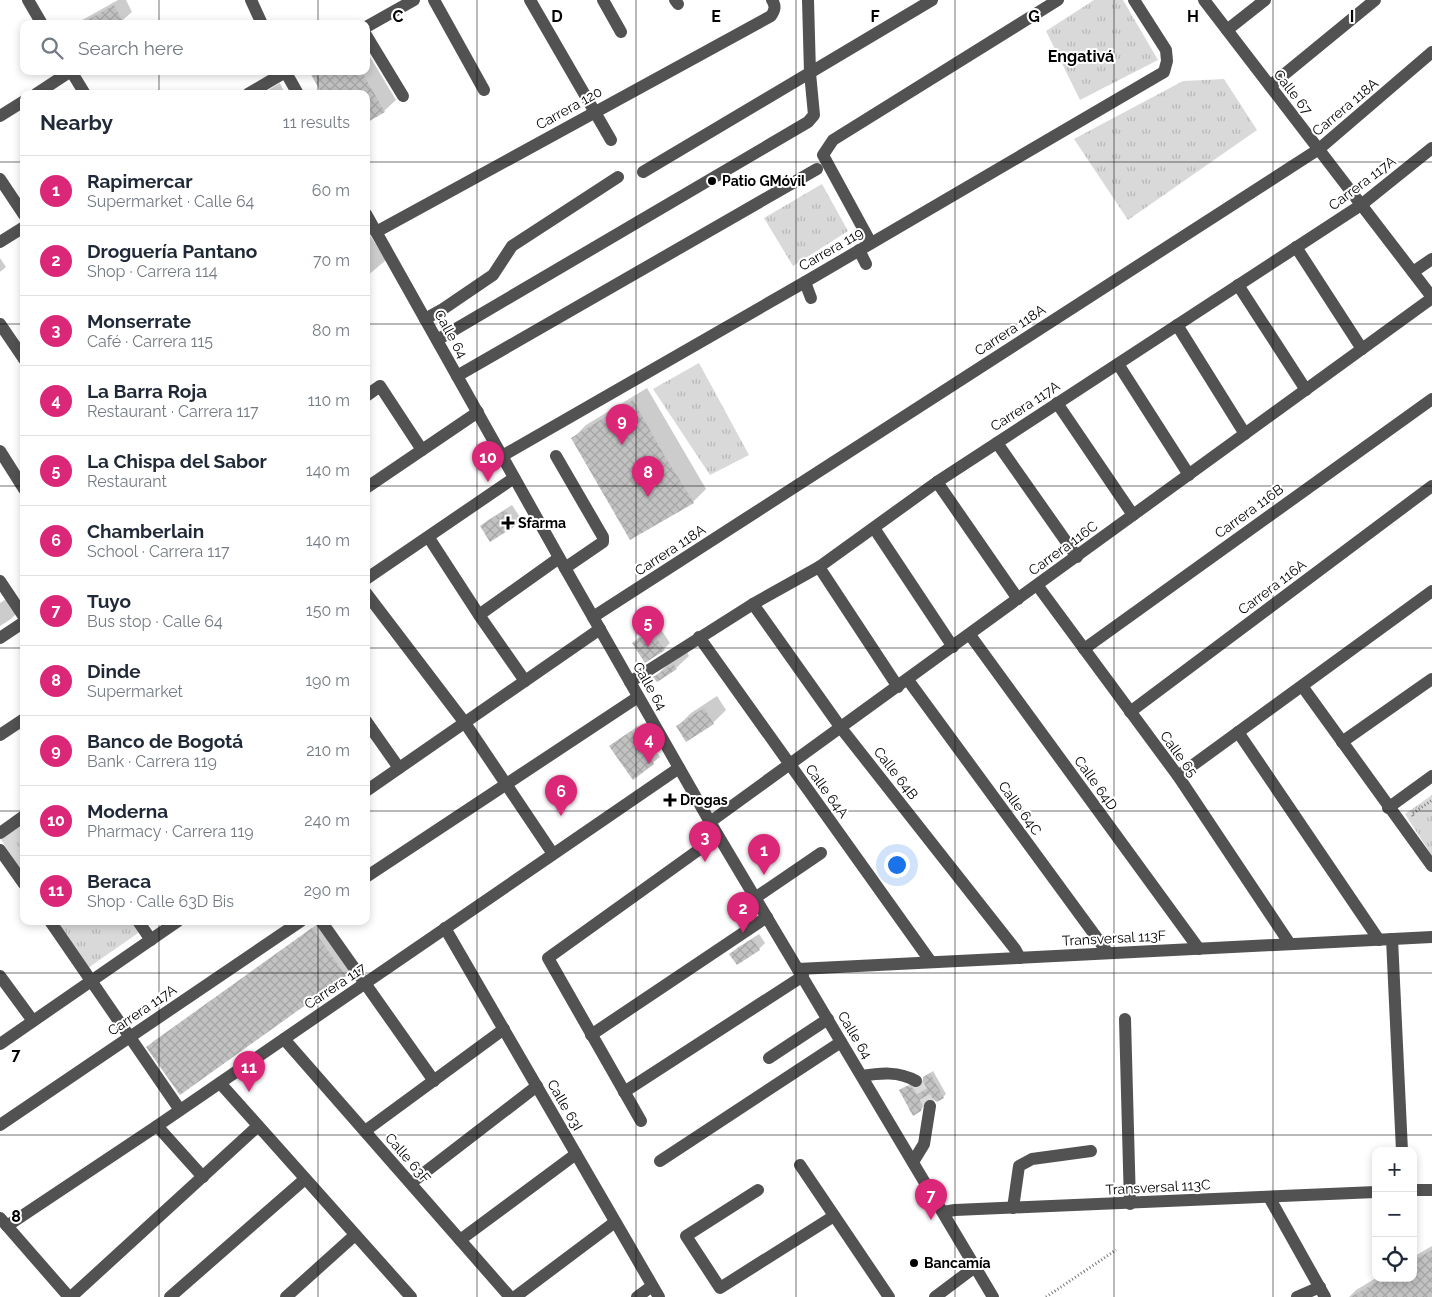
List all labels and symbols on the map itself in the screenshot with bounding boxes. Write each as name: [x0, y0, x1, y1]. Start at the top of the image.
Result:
text: C: [393, 7, 404, 26]
text: D: [551, 7, 563, 26]
text: E: [711, 7, 721, 26]
text: F: [870, 7, 880, 26]
text: G: [1028, 7, 1040, 26]
text: H: [1187, 7, 1199, 26]
text: I: [1350, 7, 1354, 26]
district label: Engativá: [1048, 47, 1114, 66]
street label: Calle 67: [1271, 66, 1316, 118]
street label: Carrera 118A: [1309, 75, 1381, 139]
street label: Carrera 120: [533, 83, 605, 133]
street label: Carrera 117A: [1325, 152, 1399, 213]
place label: Patio GMóvil: [722, 173, 806, 189]
marker: Patio GMóvil: [706, 175, 718, 187]
street label: Carrera 119: [796, 224, 866, 274]
street label: Carrera 118A: [972, 301, 1049, 359]
street label: Calle 64: [431, 307, 471, 361]
street label: Carrera 117A: [987, 377, 1063, 434]
pin: 9: [606, 404, 638, 445]
pin: 10: [472, 441, 504, 482]
pin: 8: [632, 456, 664, 497]
street label: Carrera 116B: [1212, 481, 1286, 541]
place label: Sfarma: [518, 515, 566, 531]
marker: Sfarma: [502, 517, 514, 529]
street label: Carrera 116C: [1025, 517, 1101, 578]
street label: Carrera 118A: [632, 521, 709, 579]
street label: Carrera 116A: [1235, 556, 1310, 618]
pin: 5: [632, 606, 664, 647]
street label: Calle 64: [630, 659, 670, 713]
pin: 4: [633, 723, 665, 764]
street label: Calle 65: [1157, 728, 1201, 780]
street label: Calle 64B: [871, 744, 921, 802]
street label: Calle 64D: [1071, 753, 1121, 813]
street label: Calle 64A: [802, 761, 852, 821]
pin: 6: [545, 775, 577, 816]
street label: Calle 64C: [995, 778, 1045, 838]
place label: Drogas: [680, 792, 728, 808]
marker: Drogas: [664, 794, 676, 806]
pin: 3: [689, 821, 721, 862]
pin: 1: [748, 834, 780, 875]
your location: [884, 852, 910, 878]
pin: 2: [727, 892, 759, 933]
street label: Transversal 113F: [1062, 927, 1166, 949]
street label: Carrera 117: [301, 959, 369, 1012]
street label: Carrera 117A: [105, 981, 180, 1039]
street label: Calle 64: [835, 1008, 876, 1062]
text: 7: [12, 1045, 21, 1064]
pin: 11: [233, 1051, 265, 1092]
street label: Calle 63I: [544, 1077, 586, 1133]
street label: Calle 63F: [382, 1130, 434, 1186]
street label: Transversal 113C: [1105, 1176, 1211, 1198]
pin: 7: [915, 1179, 947, 1220]
text: 8: [11, 1207, 21, 1226]
place label: Bancamía: [924, 1255, 991, 1271]
marker: Bancamía: [908, 1257, 920, 1269]

